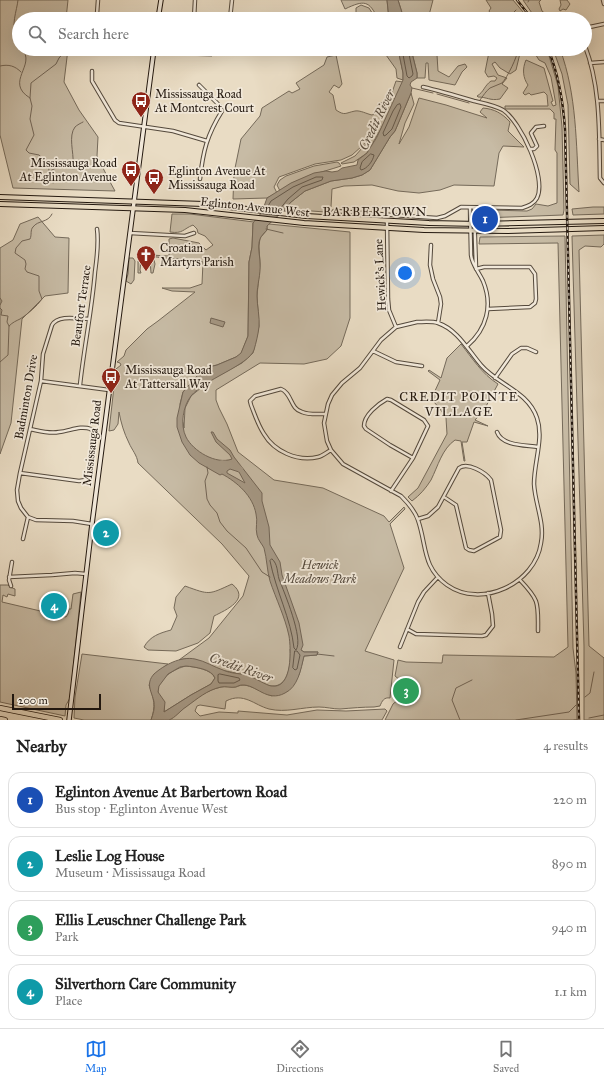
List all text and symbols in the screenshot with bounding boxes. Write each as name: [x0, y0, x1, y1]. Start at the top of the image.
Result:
search box: [12, 12, 592, 56]
icon: search: [26, 23, 48, 45]
text: Search here: [58, 25, 129, 43]
water label: Credit River: [355, 86, 399, 153]
place label: Mississauga Road At Montcrest Court: [154, 87, 255, 115]
bus stop icon: Mississauga Road At Montcrest Court: [130, 90, 152, 118]
place label: Mississauga Road At Eglinton Avenue: [19, 156, 117, 185]
bus stop icon: Mississauga Road At Eglinton Avenue: [120, 159, 142, 187]
place label: Eglinton Avenue At Mississauga Road: [168, 164, 266, 193]
bus stop icon: Eglinton Avenue At Mississauga Road: [143, 167, 165, 195]
street label: Eglinton Avenue West: [200, 194, 311, 221]
district label: BARBERTOWN: [322, 204, 428, 220]
pin: 1: [472, 204, 498, 234]
street label: Hewick's Lane: [371, 239, 389, 311]
place label: Croatian Martyrs Parish: [160, 241, 234, 269]
church icon: Croatian Martyrs Parish: [135, 244, 157, 272]
your location: [395, 263, 415, 283]
street label: Beaufort Terrace: [68, 264, 94, 348]
street label: Badminton Drive: [12, 353, 40, 441]
place label: Mississauga Road At Tattersall Way: [124, 363, 212, 391]
bus stop icon: Mississauga Road At Tattersall Way: [100, 366, 122, 394]
district label: CREDIT POINTE VILLAGE: [399, 389, 519, 420]
street label: Mississauga Road: [80, 399, 105, 487]
pin: 2: [93, 518, 119, 548]
park label: Hewick Meadows Park: [283, 558, 357, 586]
pin: 4: [41, 591, 67, 621]
water label: Credit River: [207, 650, 275, 686]
pin: 3: [393, 676, 419, 706]
scale bar: [12, 692, 101, 711]
text: 200 m: [18, 694, 48, 707]
text: Nearby: [16, 736, 67, 757]
text: 4 results: [543, 738, 588, 754]
text: Eglinton Avenue At Barbertown Road: [55, 783, 287, 801]
text: 1: [27, 792, 33, 808]
text: 220 m: [553, 792, 587, 808]
text: Bus stop · Eglinton Avenue West: [55, 801, 228, 817]
text: Leslie Log House: [55, 847, 165, 865]
text: 2: [27, 856, 33, 872]
text: 890 m: [552, 856, 587, 872]
text: Museum · Mississauga Road: [55, 865, 206, 881]
text: Ellis Leuschner Challenge Park: [55, 911, 246, 929]
text: 3: [27, 920, 33, 936]
text: 940 m: [551, 920, 587, 936]
text: Park: [55, 929, 79, 945]
text: Silverthorn Care Community: [55, 975, 236, 993]
text: 4: [26, 984, 34, 1000]
text: 1.1 km: [554, 984, 587, 1000]
text: Place: [55, 993, 82, 1009]
tab: Map: [85, 1038, 107, 1075]
tab: Directions: [276, 1038, 324, 1075]
tab: Saved: [493, 1038, 519, 1075]

